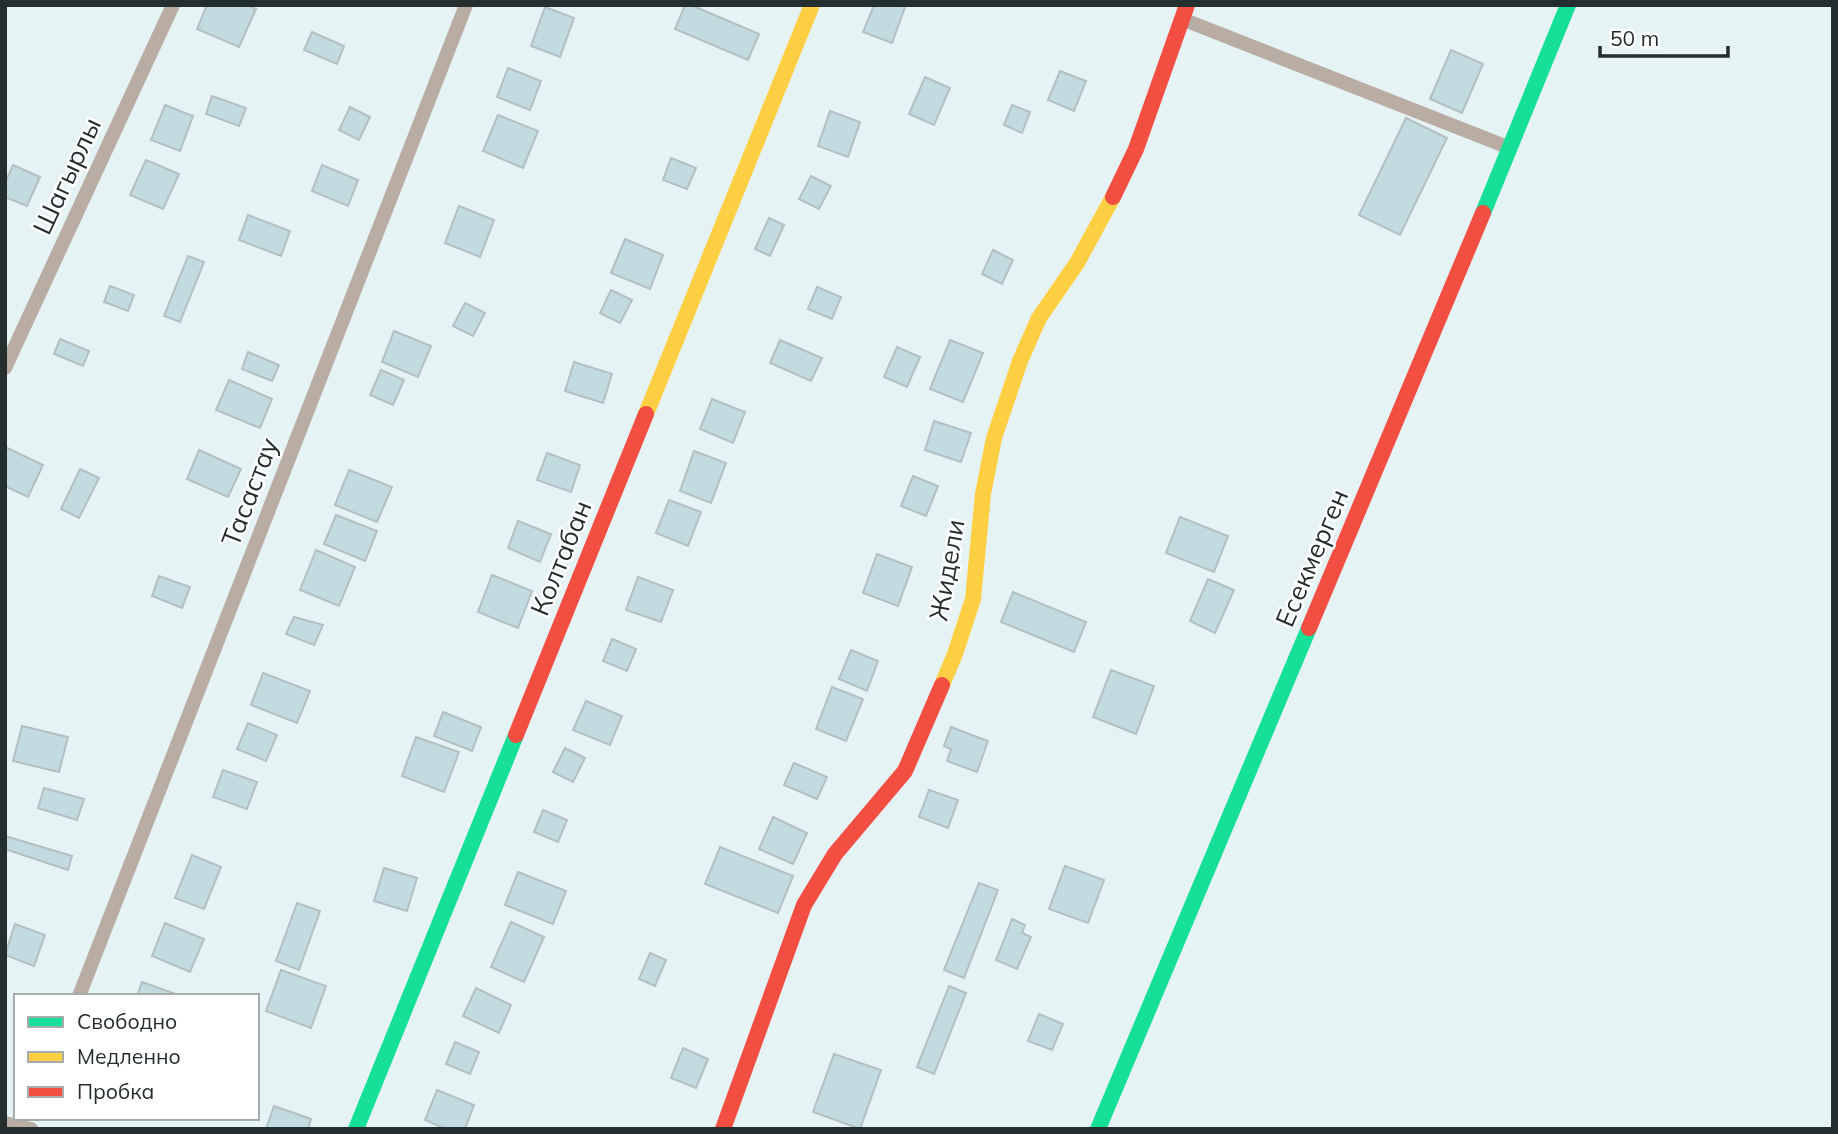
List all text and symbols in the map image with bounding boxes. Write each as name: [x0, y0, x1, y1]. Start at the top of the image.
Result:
scale bar: [1600, 14, 1728, 58]
text: 50 m: [1610, 25, 1659, 51]
street label: Шагырлы: [25, 112, 108, 239]
street label: Тасастау: [214, 433, 285, 551]
street label: Eсекмерген: [1268, 484, 1355, 631]
street label: Колтабан: [523, 495, 599, 620]
street label: Жидели: [921, 517, 972, 623]
legend: [14, 994, 259, 1120]
text: Свободно: [77, 1008, 177, 1034]
text: Медленно: [77, 1043, 181, 1069]
text: Пробка: [77, 1078, 154, 1104]

